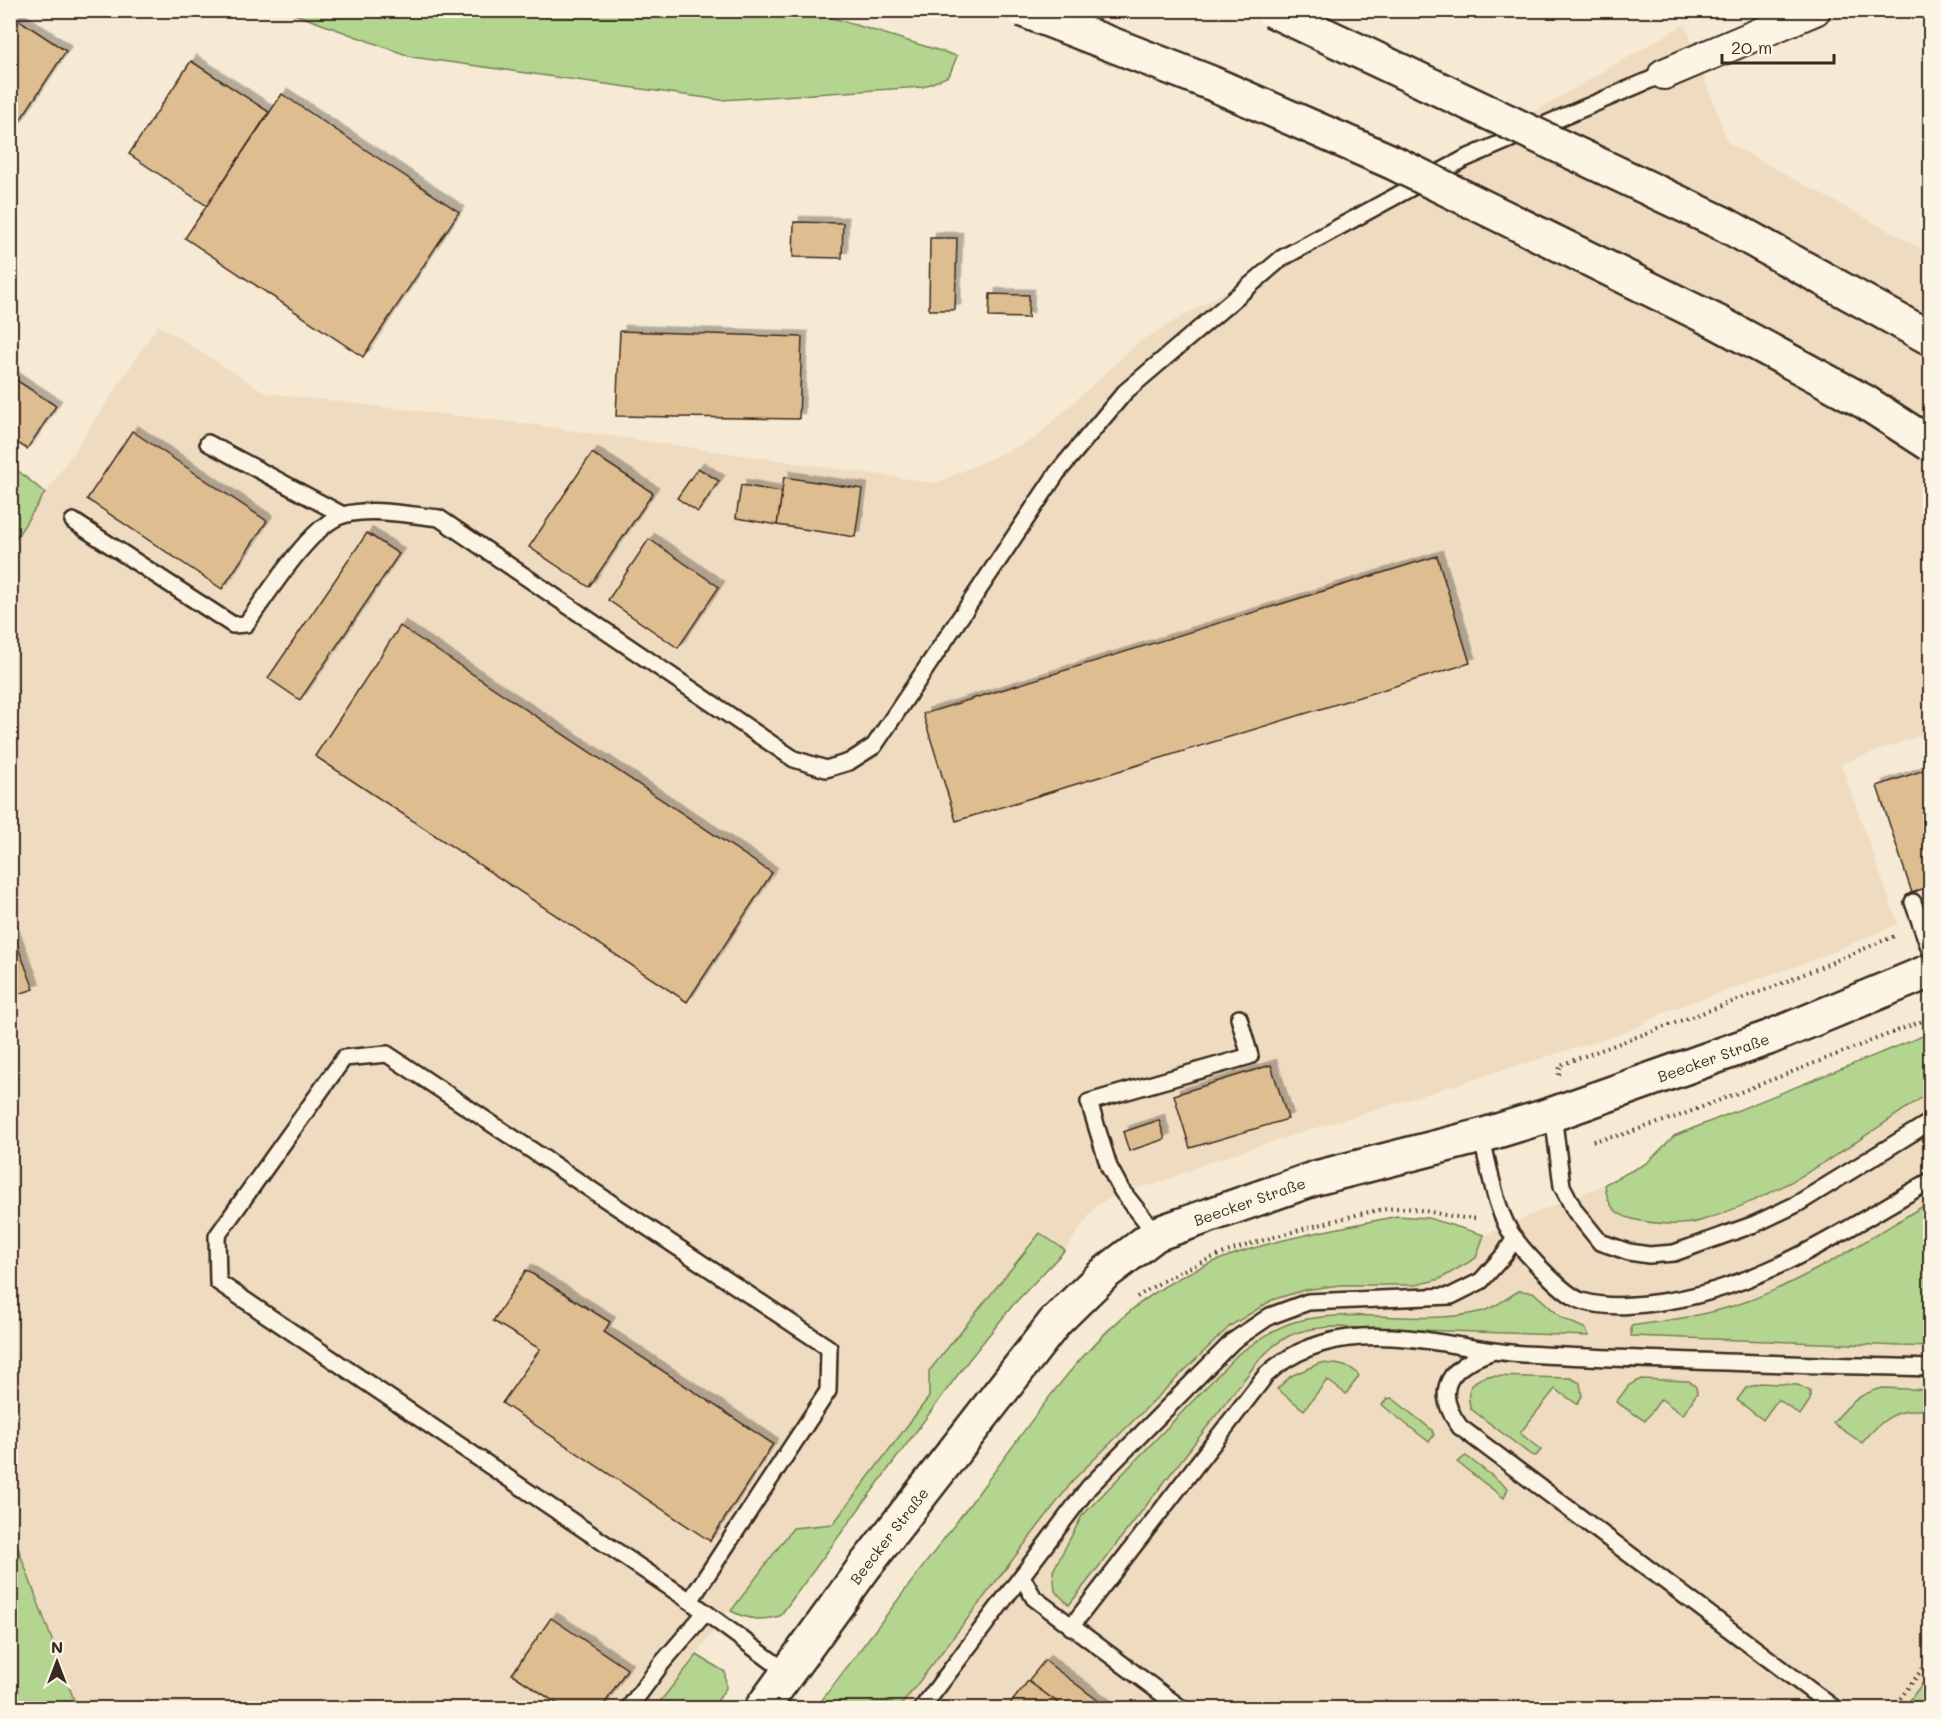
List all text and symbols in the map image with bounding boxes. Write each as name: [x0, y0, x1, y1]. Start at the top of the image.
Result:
scale bar: [1722, 27, 1834, 65]
text: 20 m: [1731, 35, 1772, 59]
street label: Beecker Straße: [1655, 1028, 1772, 1086]
street label: Beecker Straße: [1191, 1172, 1308, 1230]
street label: Beecker Straße: [845, 1483, 933, 1588]
north arrow: [27, 1632, 87, 1692]
text: N: [51, 1636, 63, 1657]

